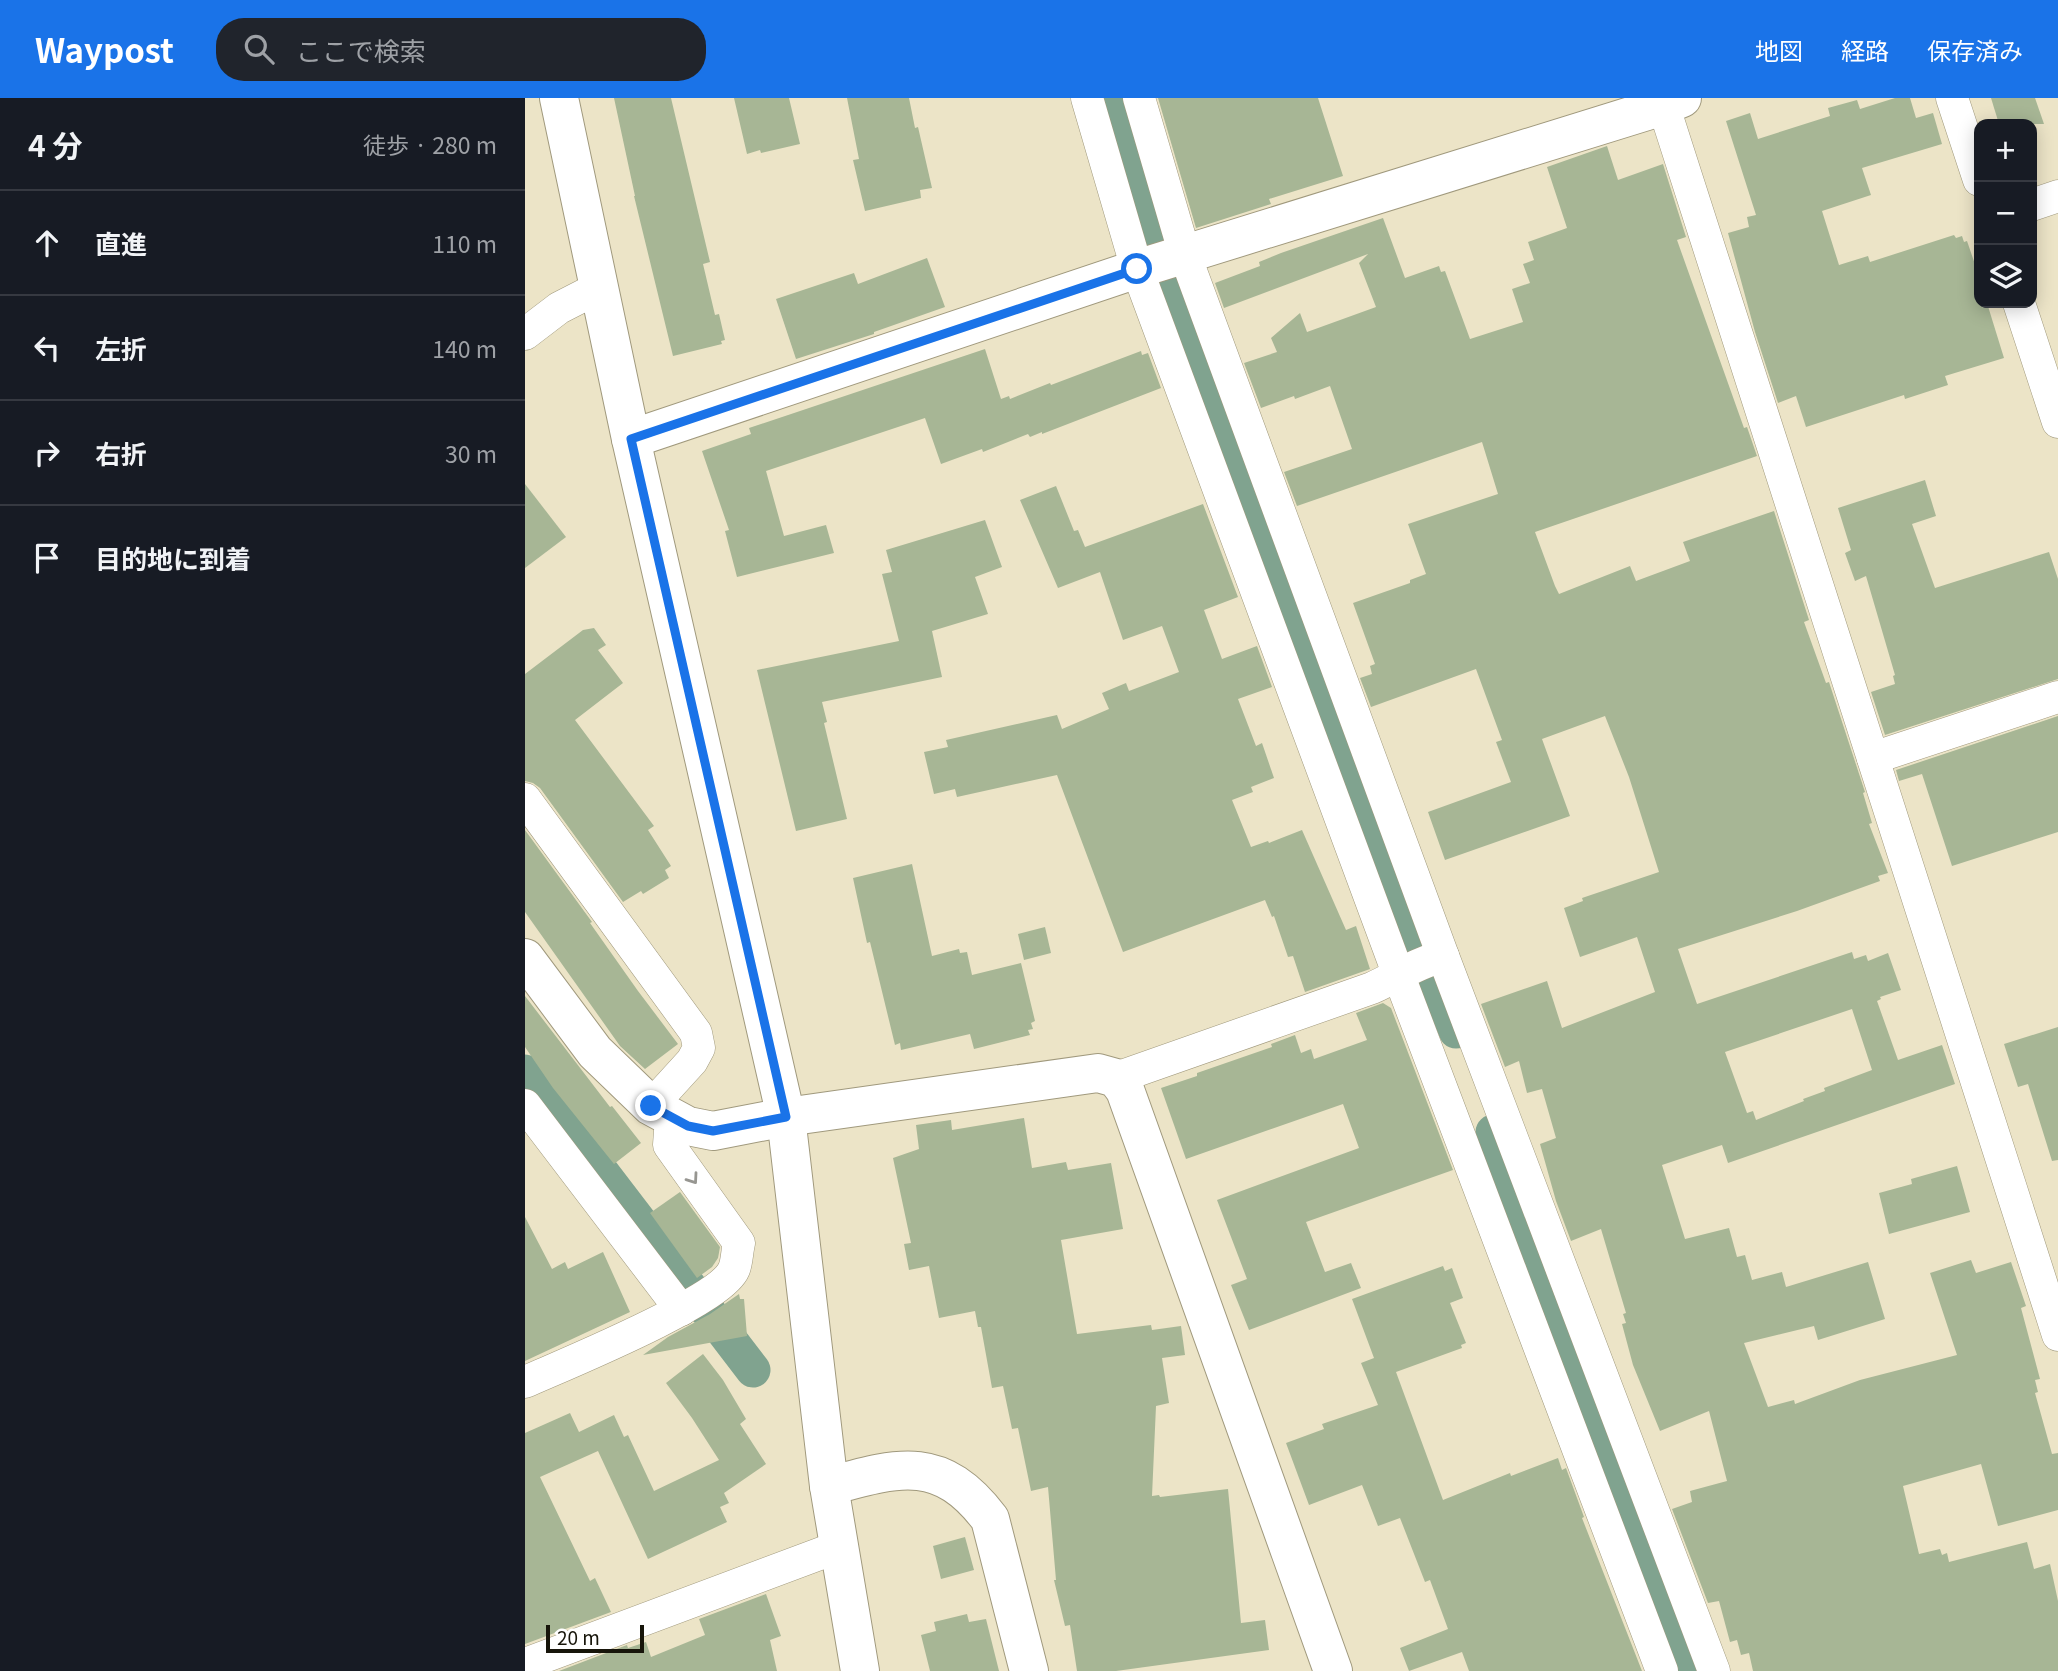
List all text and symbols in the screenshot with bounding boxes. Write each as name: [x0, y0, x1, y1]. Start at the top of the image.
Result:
search box: [216, 18, 706, 81]
text: Waypost: [35, 25, 174, 73]
icon: search: [240, 30, 278, 68]
text: ここで検索: [296, 31, 426, 68]
text: 地図: [1755, 32, 1803, 67]
text: 経路: [1841, 32, 1889, 67]
text: 保存済み: [1927, 32, 2023, 67]
map controls: [1974, 119, 2037, 308]
button: +: [1974, 119, 2037, 182]
text: 4 分: [28, 122, 83, 166]
text: 徒歩 · 280 m: [363, 127, 497, 161]
button: −: [1974, 182, 2037, 245]
icon: ahead: [28, 224, 66, 262]
text: 直進: [95, 224, 147, 261]
text: 110 m: [432, 226, 497, 260]
button: layers: [1974, 245, 2037, 308]
route start: [1121, 253, 1152, 284]
icon: left: [28, 329, 66, 367]
text: 左折: [95, 329, 147, 366]
text: 140 m: [432, 331, 497, 365]
icon: right: [28, 434, 66, 472]
text: 右折: [95, 434, 147, 471]
text: 30 m: [445, 436, 497, 470]
icon: arrive: [28, 539, 66, 577]
text: 目的地に到着: [95, 539, 251, 576]
route end: [635, 1090, 666, 1121]
one-way arrow: [685, 1171, 697, 1184]
scale bar: [546, 1622, 644, 1654]
text: 20 m: [557, 1623, 600, 1650]

